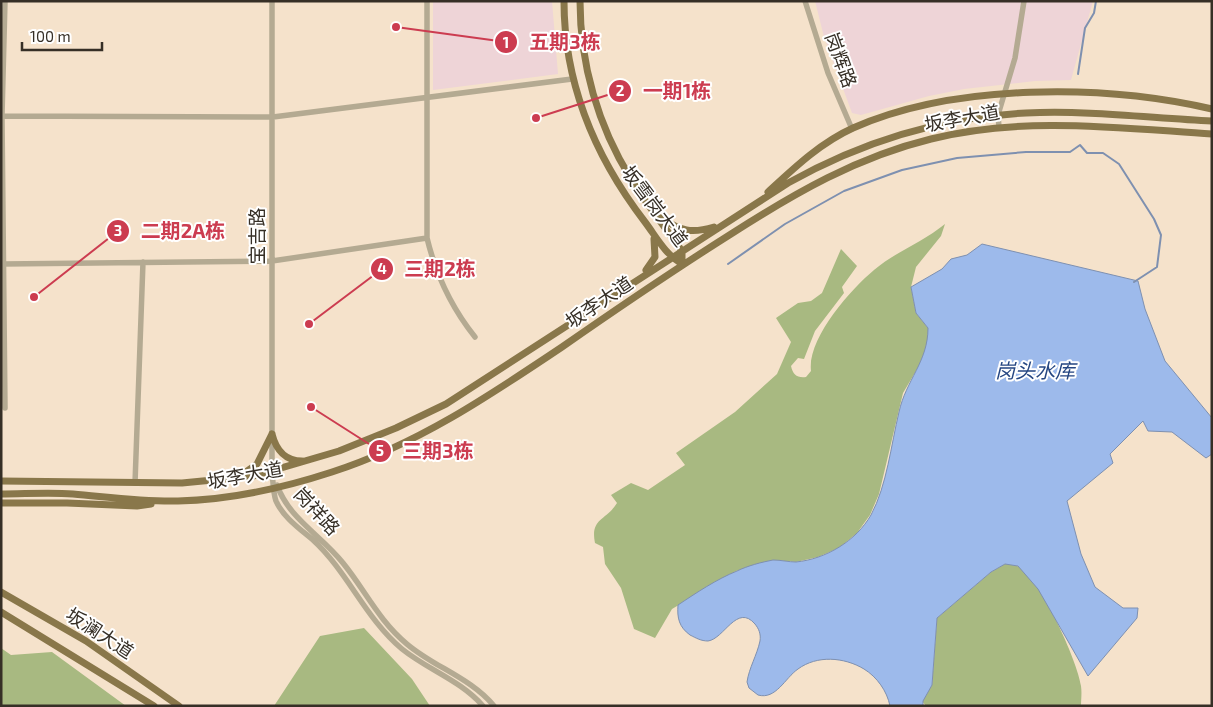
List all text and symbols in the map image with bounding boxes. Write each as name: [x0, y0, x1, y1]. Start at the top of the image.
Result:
scale bar: [22, 20, 102, 52]
callout: 五期3栋: [494, 25, 610, 60]
text: 100 m: [30, 27, 71, 45]
text: 五期3栋: [529, 29, 601, 53]
street label: 岗辉路: [821, 29, 862, 91]
text: 1: [503, 33, 509, 51]
callout: 一期1栋: [607, 73, 721, 108]
text: 一期1栋: [643, 78, 711, 102]
text: 2: [616, 81, 625, 99]
street label: 坂李大道: [922, 100, 1001, 135]
street label: 坂雪岗大道: [618, 161, 693, 251]
street label: 宝吉路: [245, 207, 268, 265]
callout: 二期2A栋: [106, 214, 235, 249]
text: 二期2A栋: [141, 218, 225, 242]
text: 3: [114, 221, 122, 239]
callout: 三期2栋: [369, 251, 486, 286]
text: 三期2栋: [404, 256, 476, 280]
text: 4: [377, 259, 387, 277]
street label: 坂李大道: [561, 271, 637, 332]
water label: 岗头水库: [995, 358, 1078, 382]
callout: 三期3栋: [368, 434, 484, 469]
text: 三期3栋: [402, 438, 474, 462]
text: 5: [376, 441, 384, 459]
street label: 坂李大道: [205, 457, 284, 492]
street label: 岗祥路: [290, 482, 345, 539]
street label: 坂澜大道: [62, 602, 138, 663]

